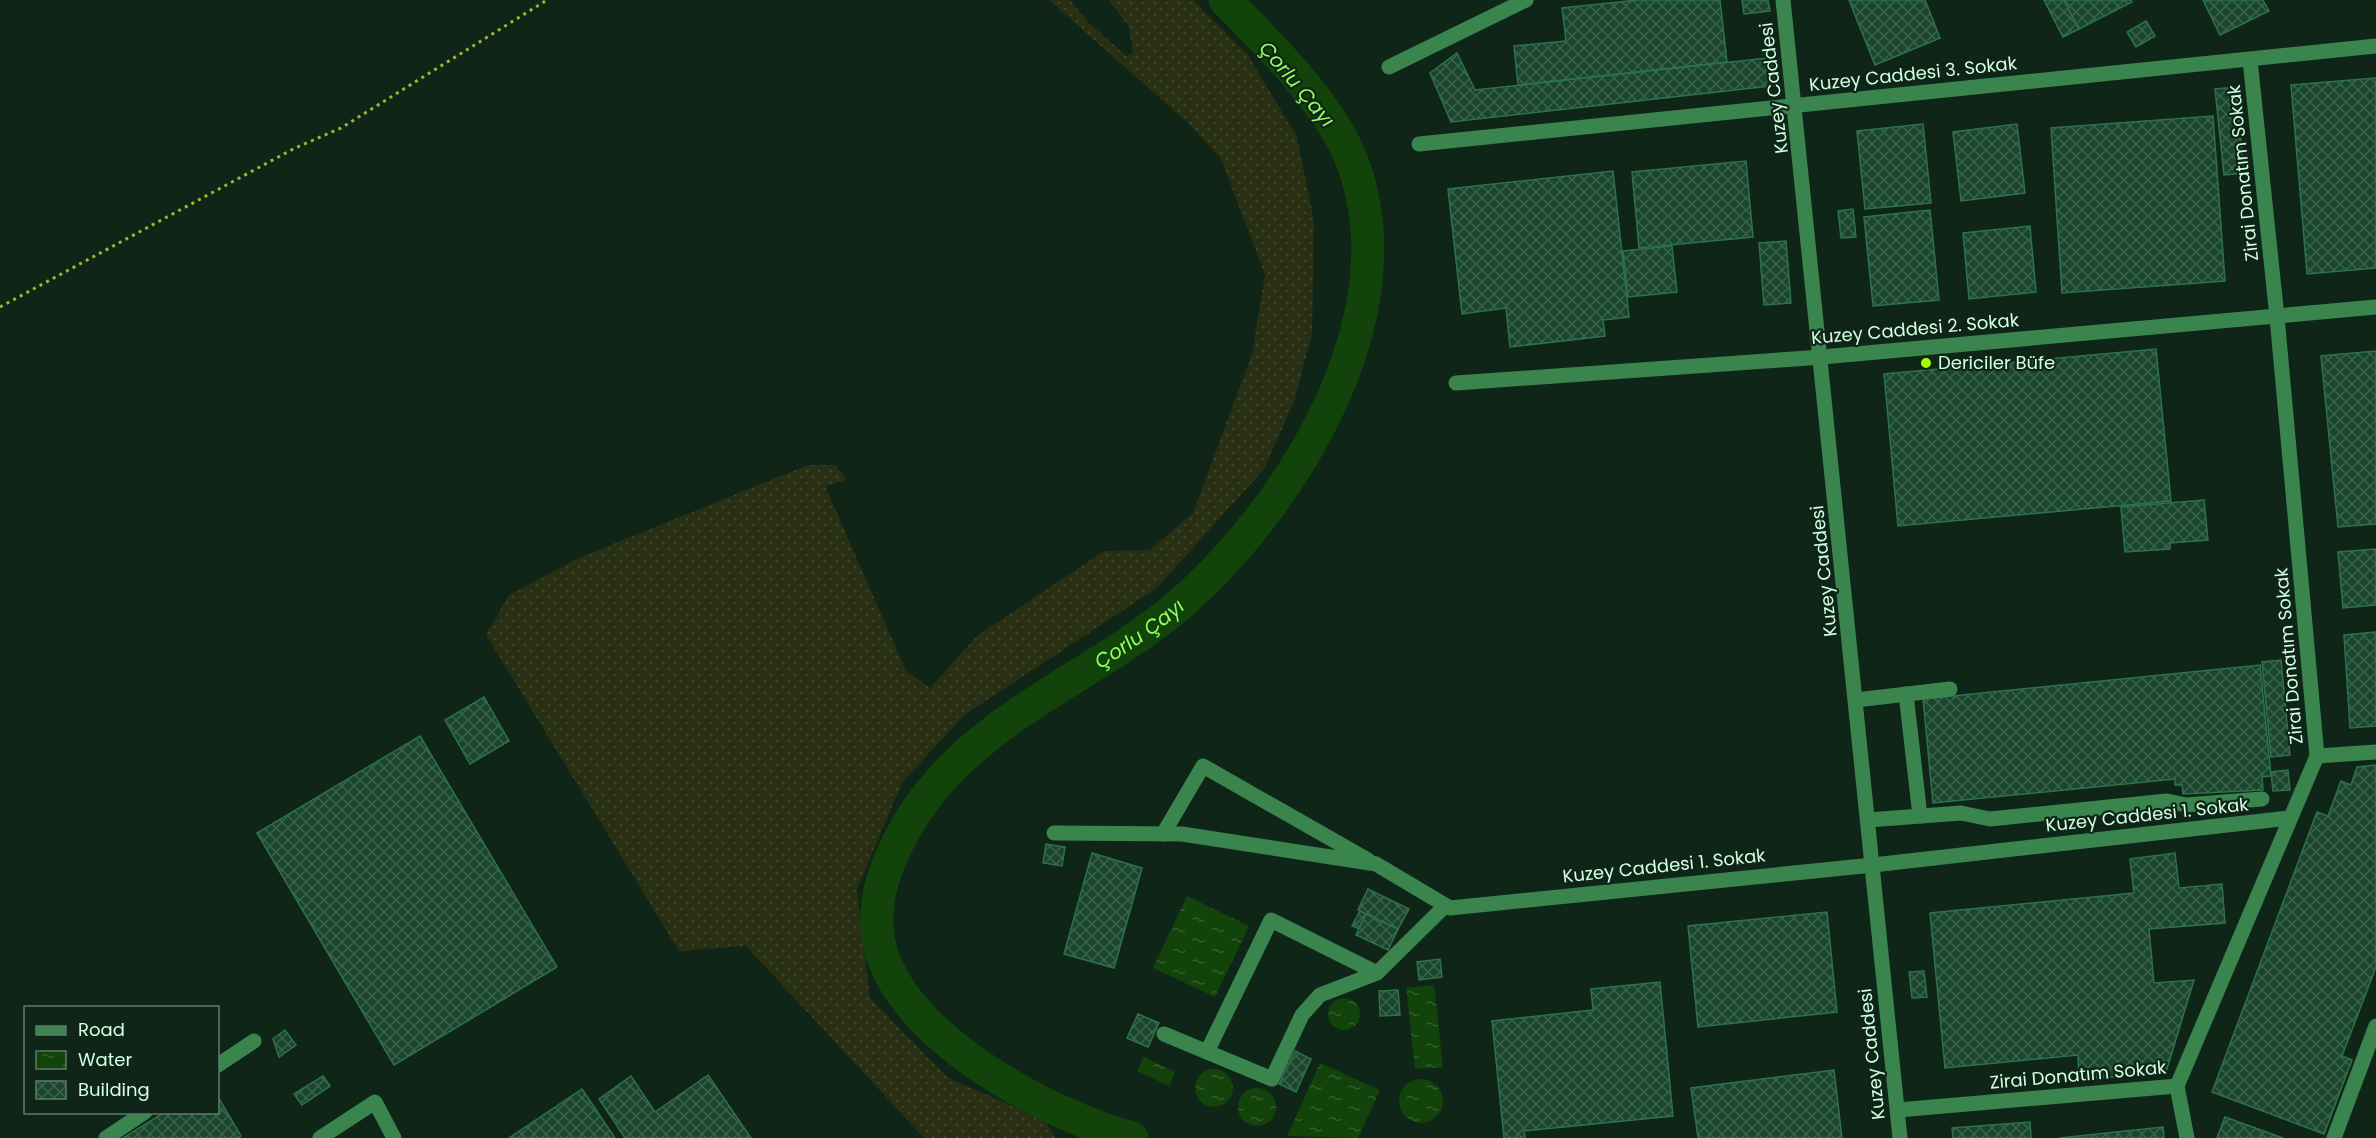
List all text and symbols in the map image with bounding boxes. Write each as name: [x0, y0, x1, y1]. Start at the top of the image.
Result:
street label: Kuzey Caddesi: [1753, 21, 1794, 155]
water label: Çorlu Çayı: [1253, 35, 1341, 133]
street label: Kuzey Caddesi 3. Sokak: [1808, 50, 2019, 97]
street label: Zirai Donatım Sokak: [2221, 83, 2264, 263]
street label: Kuzey Caddesi 2. Sokak: [1810, 307, 2021, 350]
place label: Dericiler Büfe: [1938, 350, 2055, 375]
marker: Dericiler Büfe: [1919, 356, 1933, 370]
street label: Kuzey Caddesi: [1804, 504, 1843, 638]
street label: Zirai Donatım Sokak: [2268, 566, 2309, 745]
water label: Çorlu Çayı: [1089, 592, 1190, 675]
street label: Kuzey Caddesi 1. Sokak: [2044, 791, 2250, 838]
street label: Kuzey Caddesi 1. Sokak: [1561, 842, 1767, 889]
street label: Kuzey Caddesi: [1852, 987, 1891, 1121]
legend: [24, 1006, 219, 1114]
text: Road: [78, 1017, 125, 1042]
text: Water: [78, 1047, 132, 1072]
street label: Zirai Donatım Sokak: [1989, 1054, 2168, 1095]
text: Building: [78, 1077, 150, 1102]

